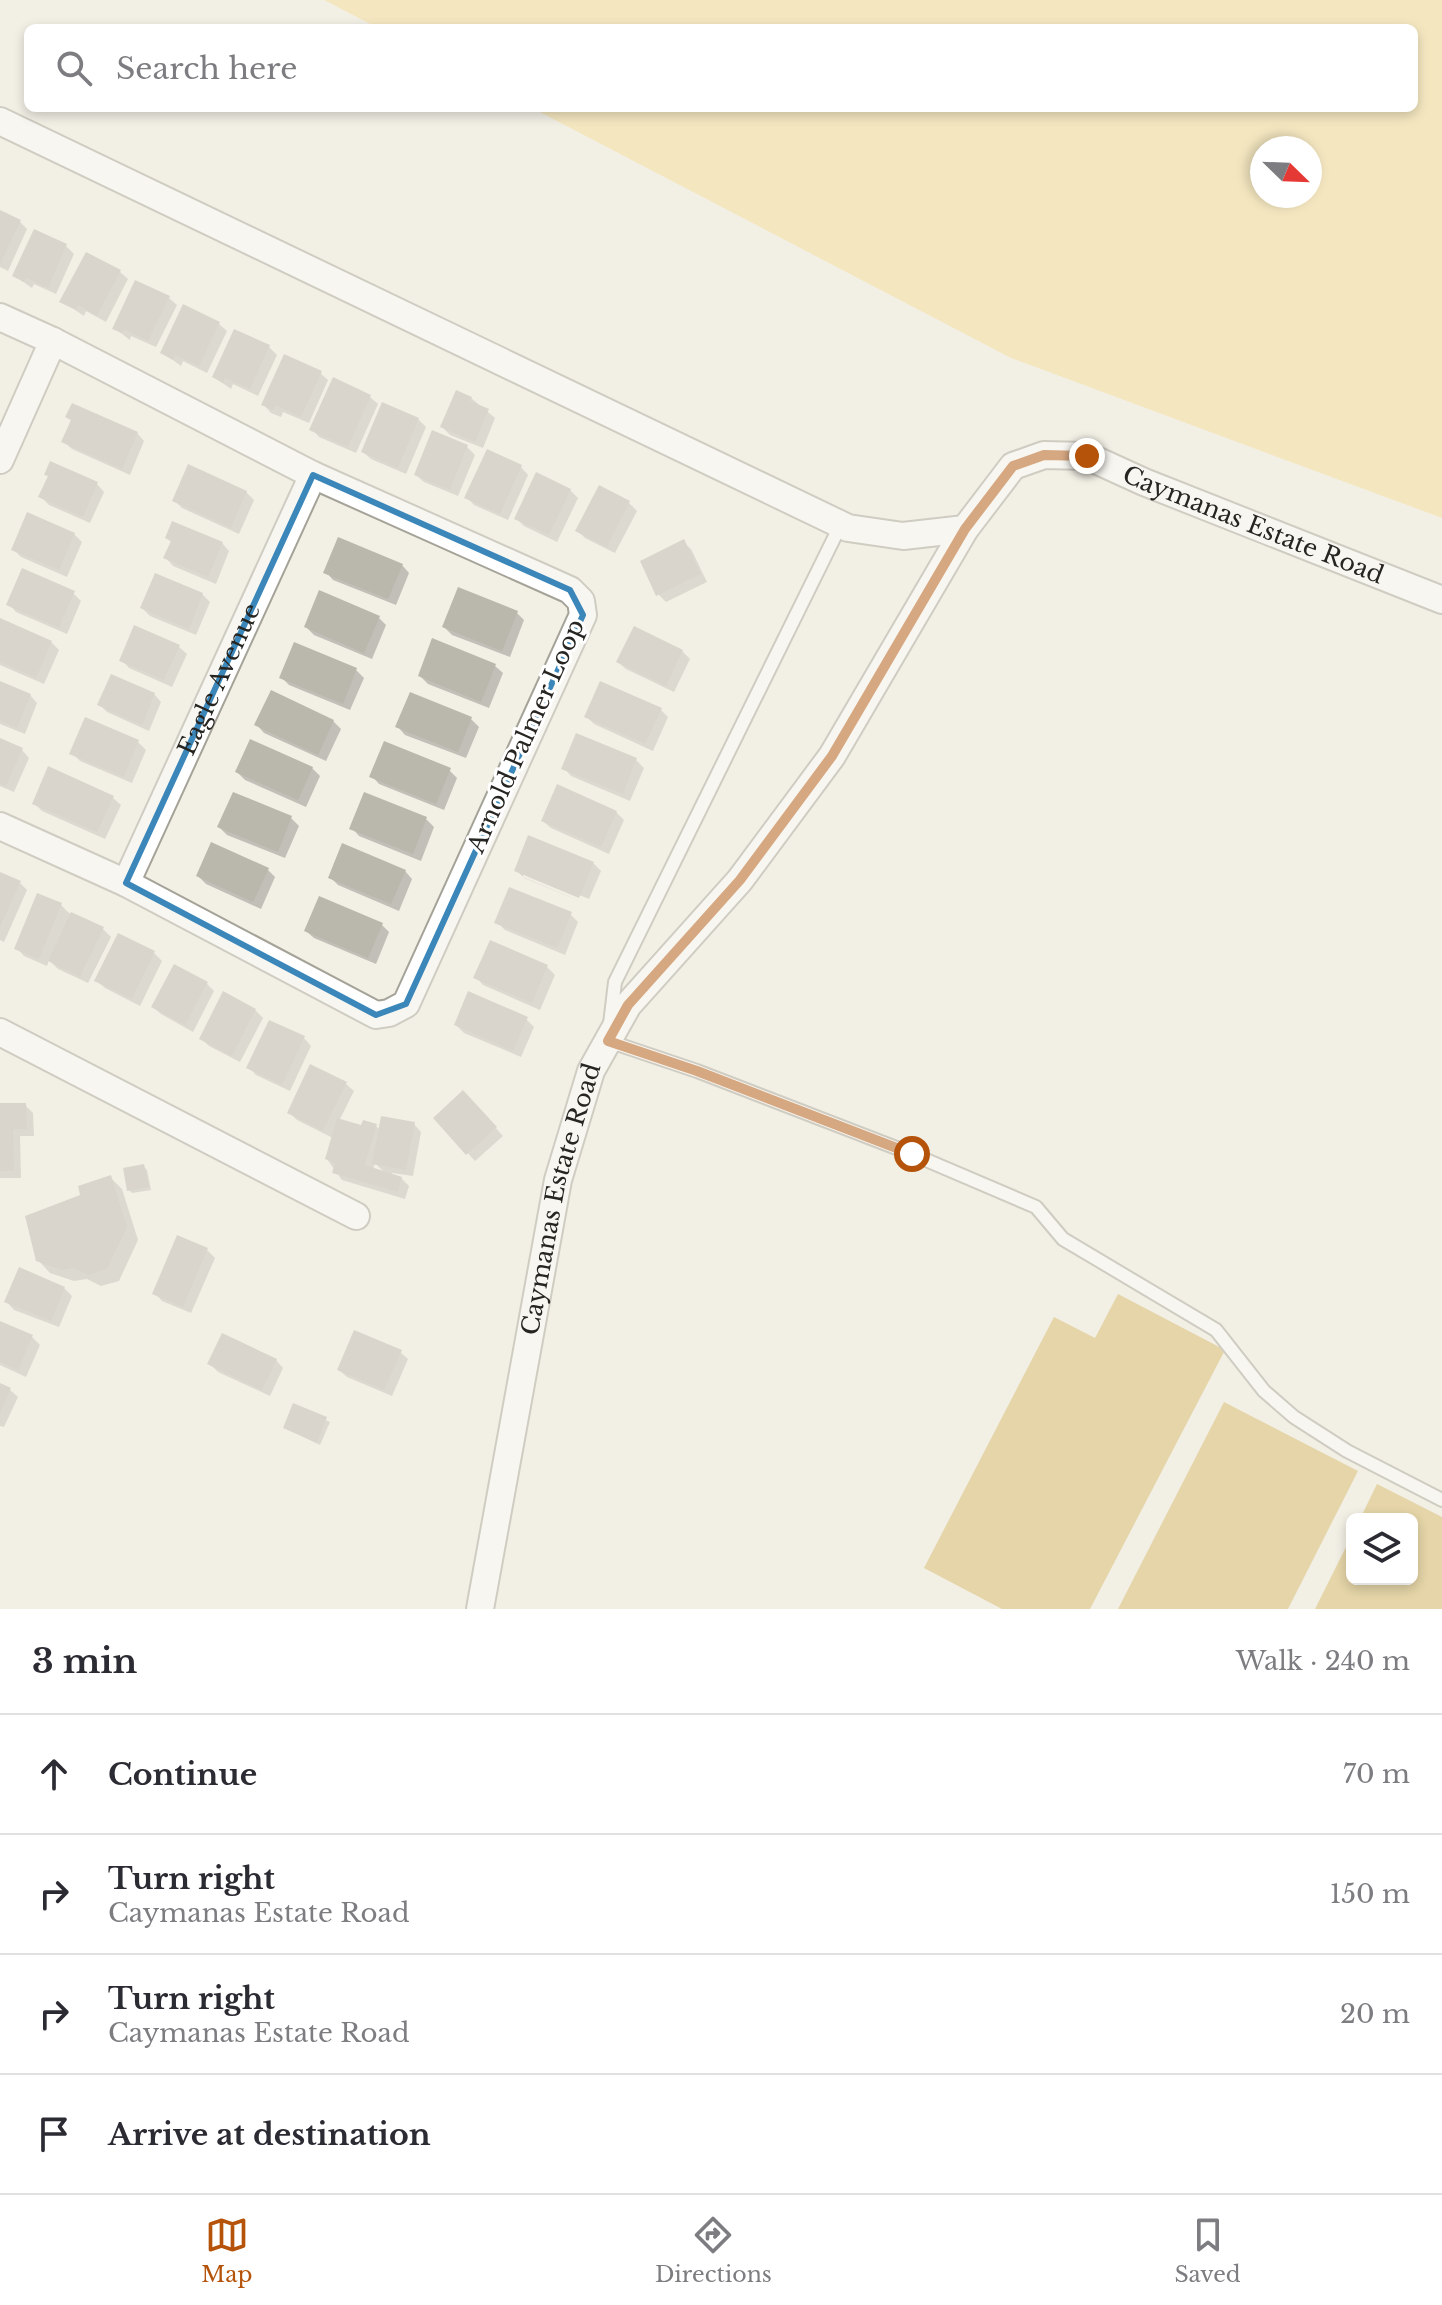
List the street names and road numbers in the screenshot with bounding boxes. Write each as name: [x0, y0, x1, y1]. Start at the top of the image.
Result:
street label: Caymanas Estate Road: [1118, 459, 1388, 589]
street label: Eagle Avenue: [172, 599, 266, 760]
street label: Arnold Palmer Loop: [460, 614, 590, 858]
street label: Caymanas Estate Road: [515, 1060, 607, 1337]

